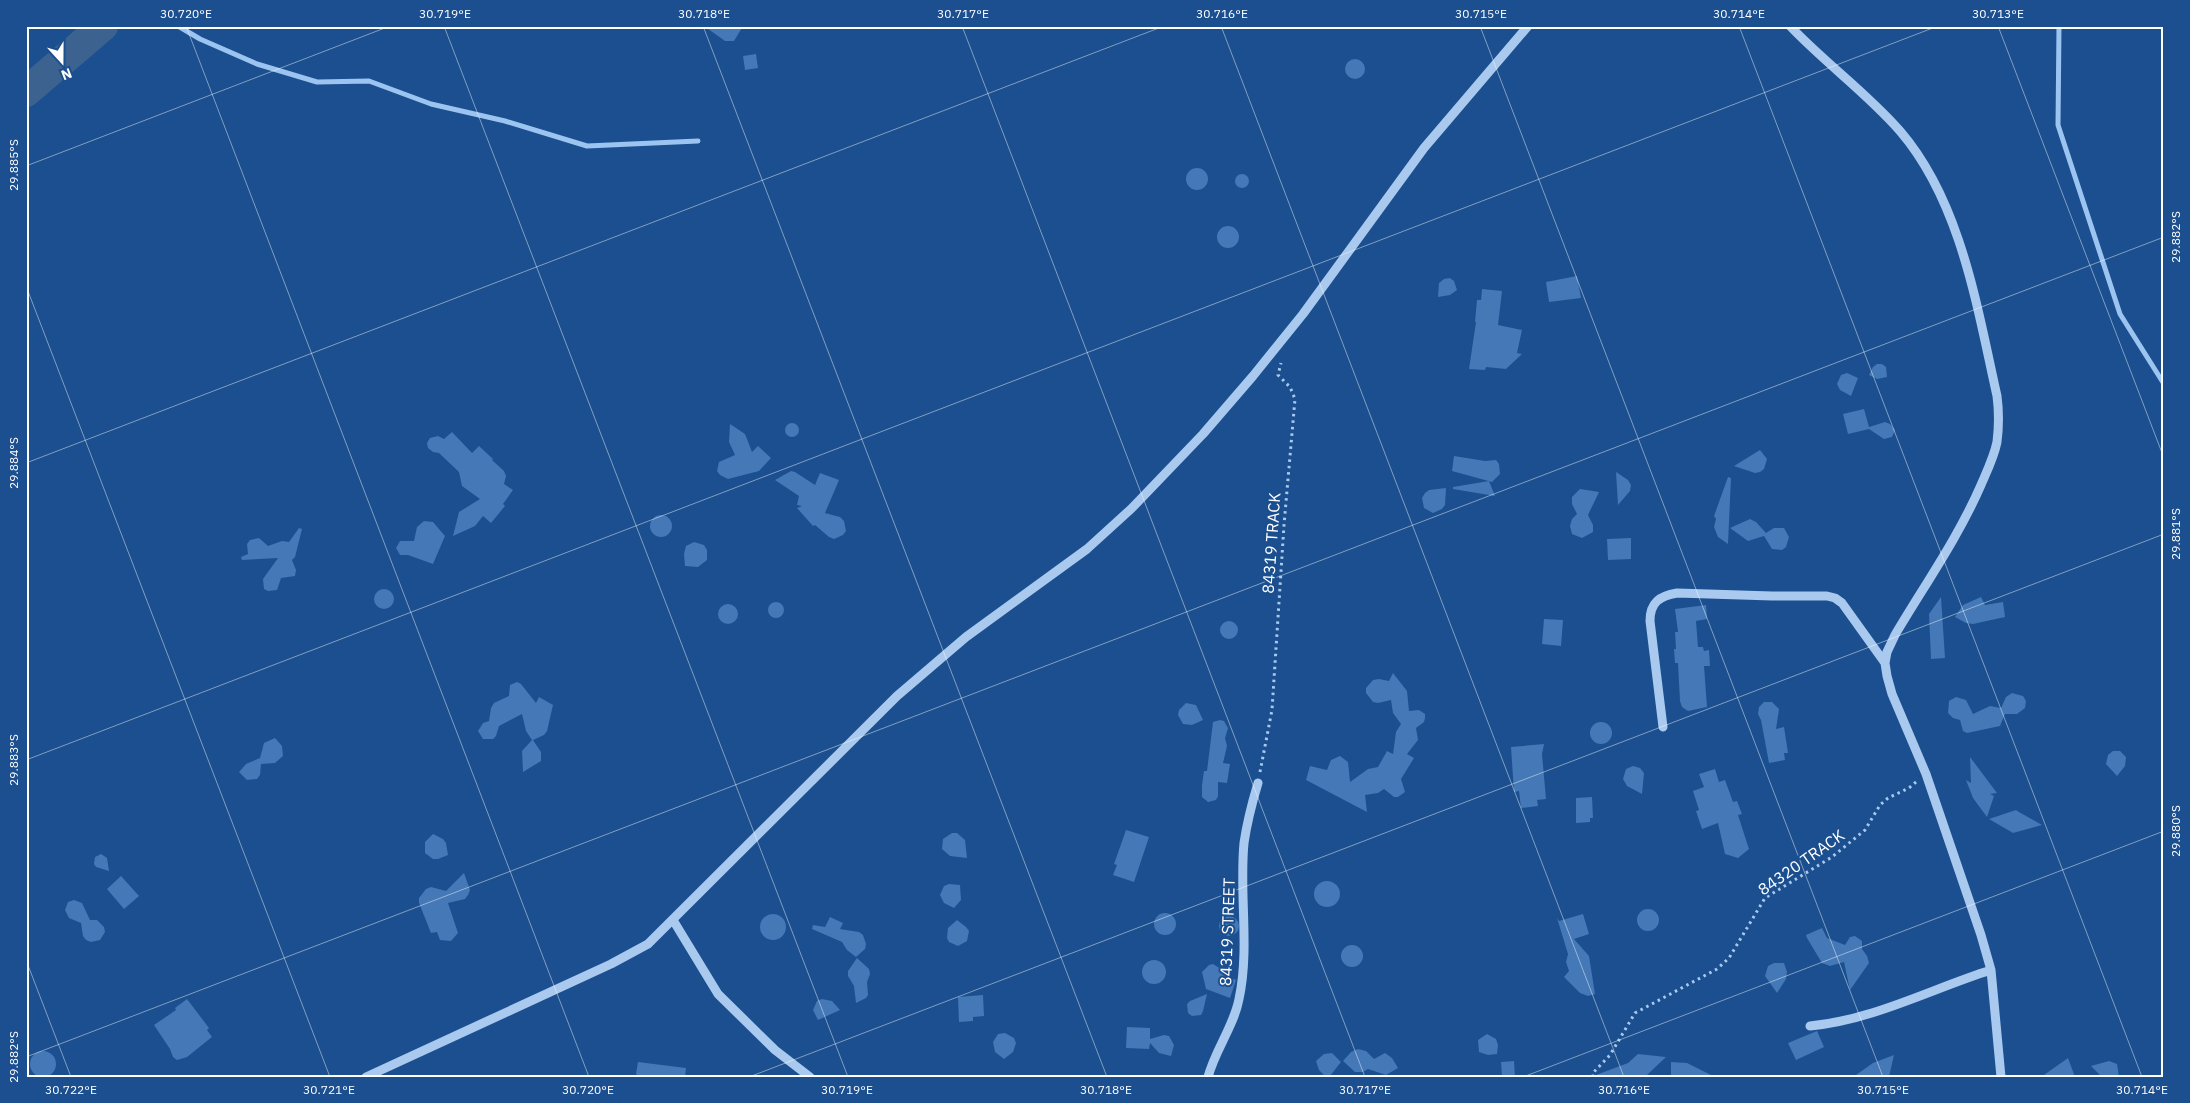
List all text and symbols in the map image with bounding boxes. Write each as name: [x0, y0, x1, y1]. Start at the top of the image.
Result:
text: 30.720°E: [160, 6, 212, 21]
text: 30.719°E: [419, 6, 471, 21]
text: 30.718°E: [678, 6, 730, 21]
text: 30.717°E: [937, 6, 989, 21]
text: 30.716°E: [1196, 6, 1248, 21]
text: 30.715°E: [1455, 6, 1507, 21]
text: 30.714°E: [1713, 6, 1765, 21]
text: 30.713°E: [1972, 6, 2024, 21]
north arrow: [38, 38, 88, 88]
text: N: [59, 64, 75, 84]
text: 29.885°S: [6, 139, 21, 191]
text: 29.882°S: [2168, 211, 2183, 263]
text: 29.884°S: [6, 437, 21, 489]
street label: 84319 TRACK: [1257, 492, 1285, 594]
text: 29.881°S: [2168, 508, 2183, 560]
text: 29.883°S: [6, 734, 21, 786]
text: 29.880°S: [2168, 805, 2183, 857]
street label: 84320 TRACK: [1754, 825, 1848, 899]
street label: 84319 STREET: [1215, 878, 1239, 986]
text: 29.882°S: [6, 1031, 21, 1083]
text: 30.722°E: [45, 1082, 97, 1097]
text: 30.721°E: [303, 1082, 355, 1097]
text: 30.720°E: [562, 1082, 614, 1097]
text: 30.719°E: [821, 1082, 873, 1097]
text: 30.718°E: [1080, 1082, 1132, 1097]
text: 30.717°E: [1339, 1082, 1391, 1097]
text: 30.716°E: [1598, 1082, 1650, 1097]
text: 30.715°E: [1857, 1082, 1909, 1097]
text: 30.714°E: [2116, 1082, 2168, 1097]

